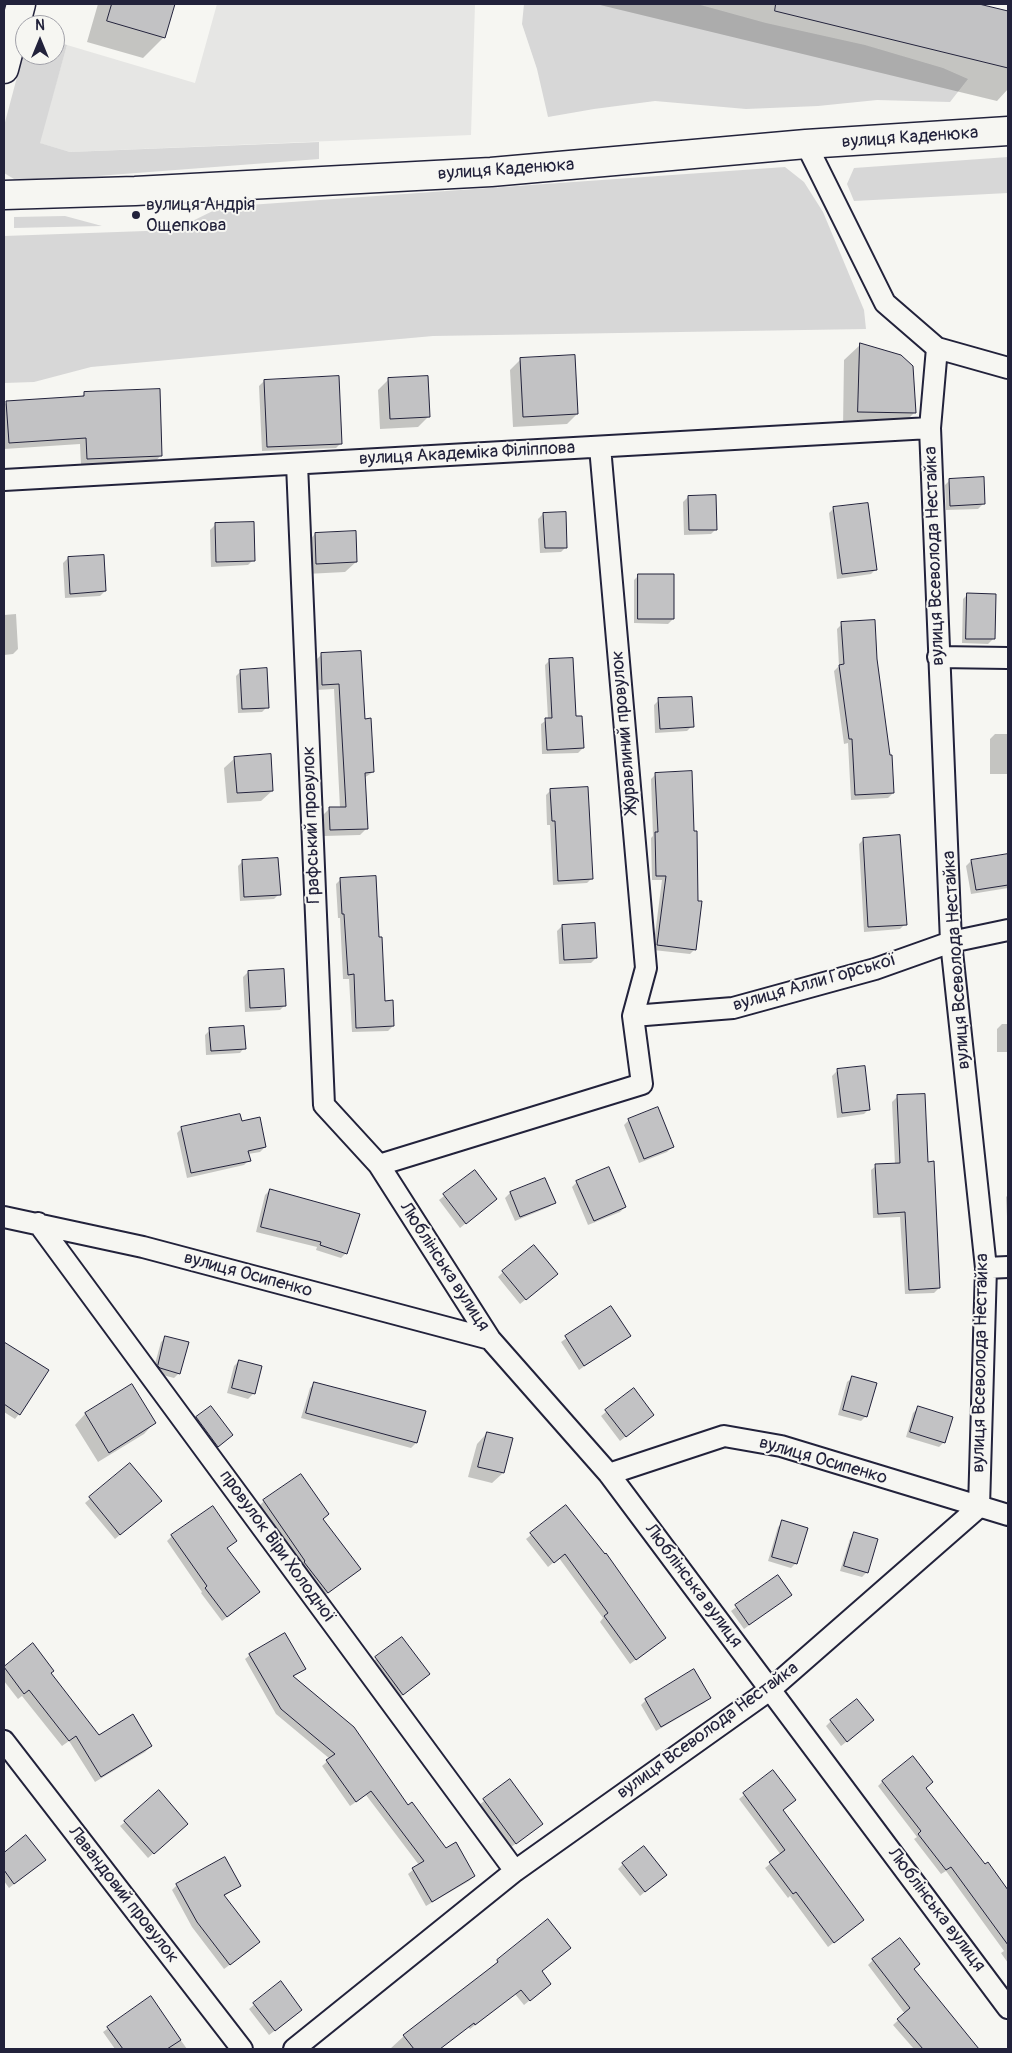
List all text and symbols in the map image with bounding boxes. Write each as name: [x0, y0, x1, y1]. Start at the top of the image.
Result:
north arrow: [15, 15, 65, 65]
text: N: [35, 17, 45, 34]
street label: вулиця Каденюка: [841, 122, 979, 154]
street label: вулиця Каденюка: [437, 154, 575, 186]
place label: вулиця Андрія Ощепкова: [146, 194, 255, 236]
marker: вулиця Андрія Ощепкова: [130, 209, 142, 221]
street label: вулиця Академіка Філіппова: [358, 438, 576, 470]
street label: вулиця Всеволода Нестайка: [920, 446, 950, 666]
street label: Журавлиний провулок: [607, 650, 643, 814]
street label: Графський провулок: [298, 746, 326, 904]
street label: вулиця Всеволода Нестайка: [939, 850, 975, 1070]
street label: вулиця Алли Горської: [731, 949, 899, 1017]
street label: Люблінська вулиця: [394, 1198, 494, 1336]
street label: вулиця Осипенко: [181, 1247, 315, 1303]
street label: вулиця Всеволода Нестайка: [968, 1253, 994, 1473]
street label: вулиця Осипенко: [756, 1432, 890, 1490]
street label: провулок Віри Холодної: [214, 1466, 340, 1628]
street label: Люблінська вулиця: [639, 1520, 747, 1652]
street label: вулиця Всеволода Нестайка: [613, 1658, 803, 1804]
street label: Лавандовий провулок: [63, 1822, 183, 1968]
street label: Люблінська вулиця: [882, 1844, 990, 1976]

